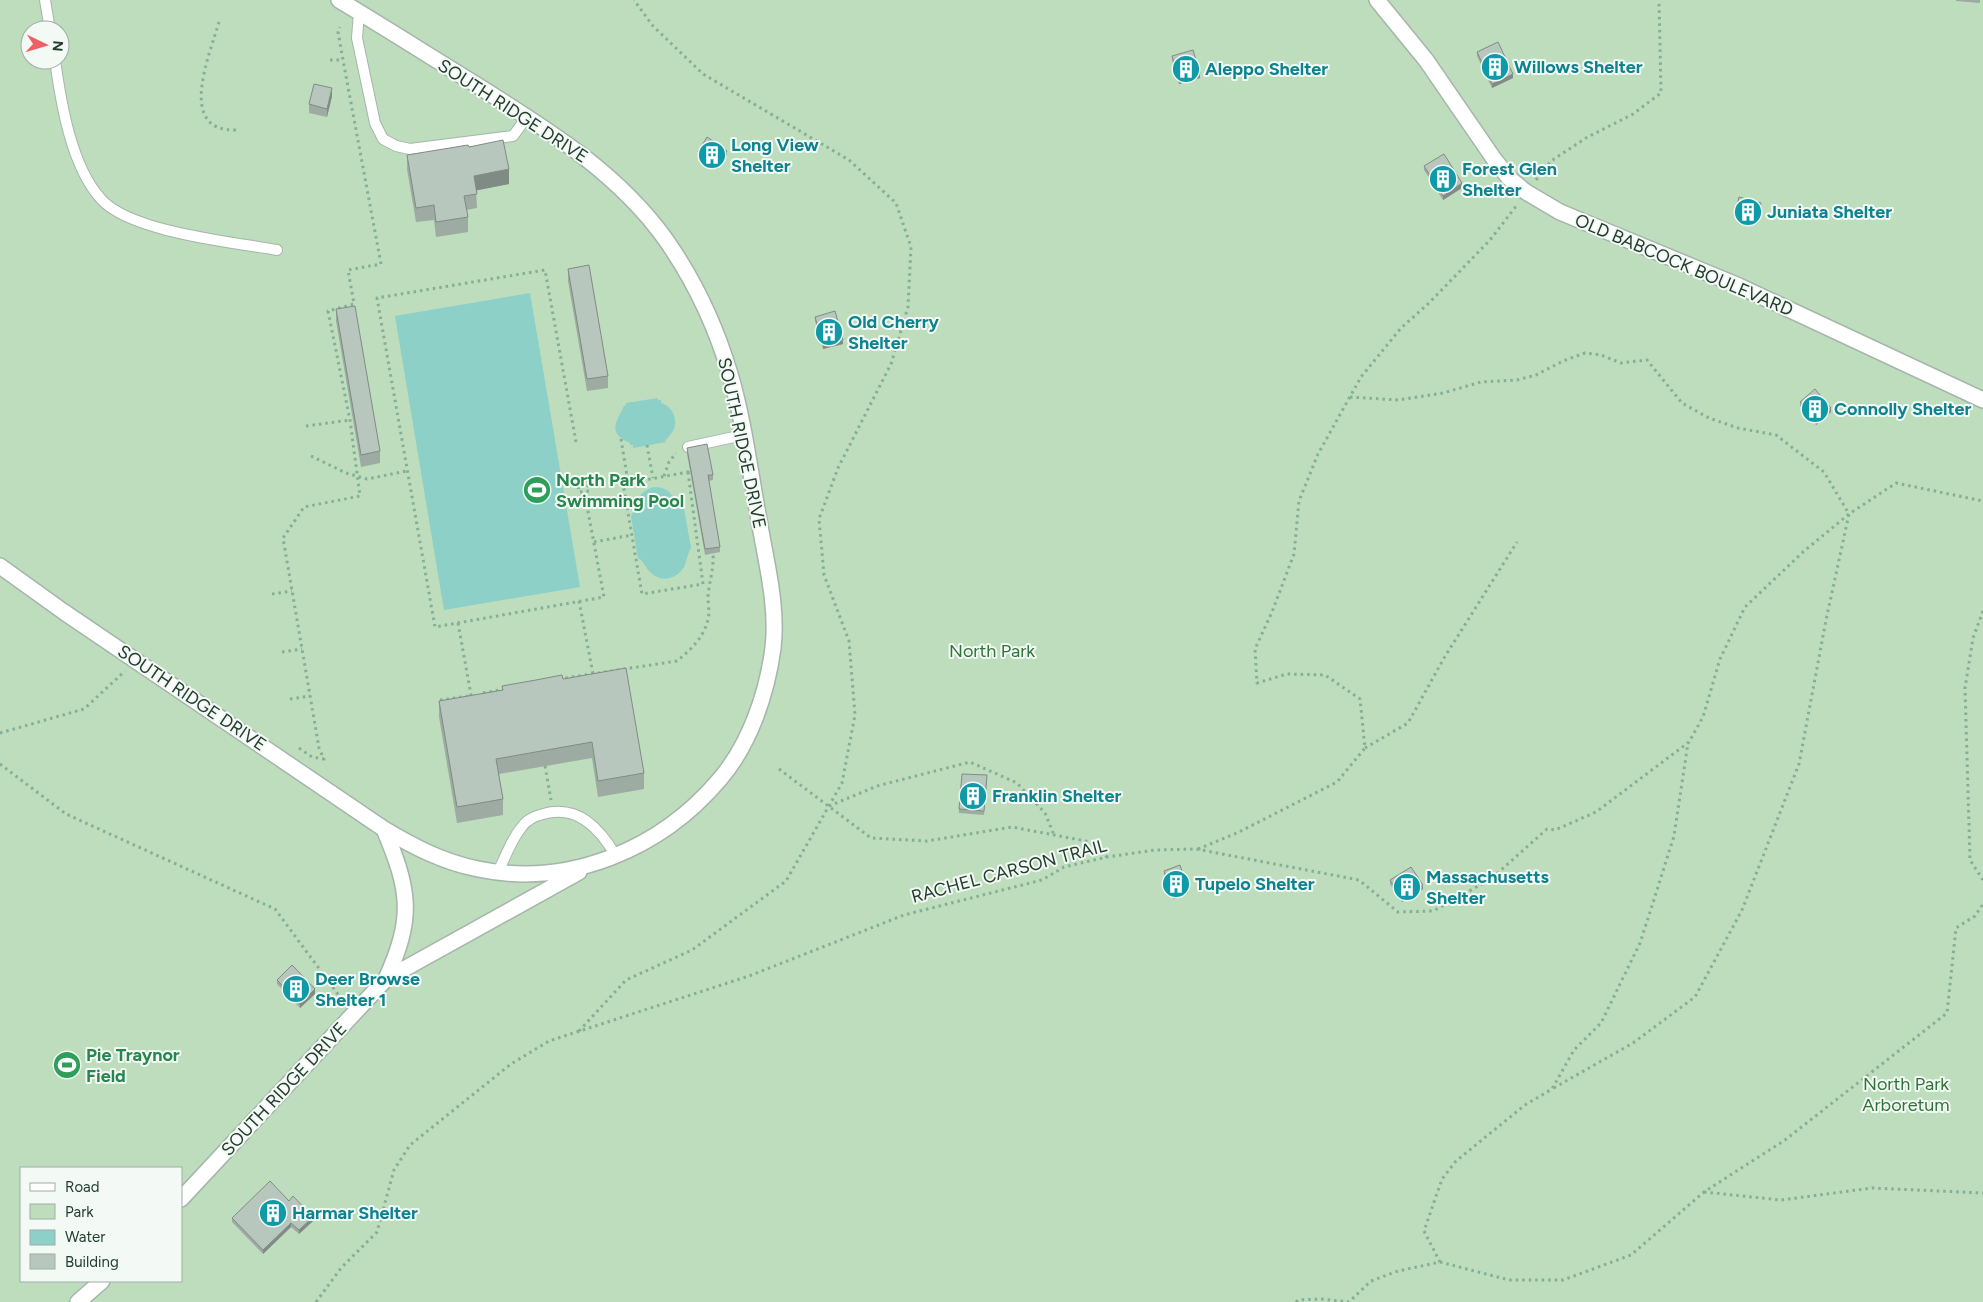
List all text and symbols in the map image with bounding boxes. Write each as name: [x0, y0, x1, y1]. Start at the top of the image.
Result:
north arrow: [20, 20, 70, 70]
text: N: [49, 40, 66, 52]
building icon: Willows Shelter: [1480, 52, 1510, 82]
street label: SOUTH RIDGE DRIVE: [434, 54, 592, 168]
building icon: Aleppo Shelter: [1171, 54, 1201, 84]
place label: Willows Shelter: [1514, 56, 1643, 78]
place label: Aleppo Shelter: [1205, 58, 1328, 80]
place label: Long View Shelter: [731, 134, 819, 177]
building icon: Long View Shelter: [697, 140, 727, 170]
place label: Forest Glen Shelter: [1462, 158, 1557, 201]
building icon: Forest Glen Shelter: [1428, 164, 1458, 194]
building icon: Juniata Shelter: [1733, 197, 1763, 227]
place label: Juniata Shelter: [1767, 201, 1892, 223]
street label: OLD BABCOCK BOULEVARD: [1572, 209, 1796, 321]
place label: Old Cherry Shelter: [848, 311, 940, 354]
building icon: Old Cherry Shelter: [814, 317, 844, 347]
street label: SOUTH RIDGE DRIVE: [713, 355, 771, 531]
building icon: Connolly Shelter: [1800, 394, 1830, 424]
place label: Connolly Shelter: [1834, 398, 1972, 420]
place label: North Park Swimming Pool: [556, 469, 684, 512]
sports icon: North Park Swimming Pool: [522, 475, 552, 505]
street label: SOUTH RIDGE DRIVE: [114, 640, 270, 756]
park label: North Park: [949, 640, 1035, 662]
building icon: Franklin Shelter: [958, 781, 988, 811]
place label: Franklin Shelter: [992, 785, 1121, 807]
street label: RACHEL CARSON TRAIL: [909, 834, 1110, 908]
place label: Massachusetts Shelter: [1426, 866, 1550, 909]
building icon: Tupelo Shelter: [1161, 869, 1191, 899]
building icon: Massachusetts Shelter: [1392, 872, 1422, 902]
place label: Tupelo Shelter: [1195, 873, 1315, 895]
place label: Deer Browse Shelter 1: [315, 968, 420, 1011]
building icon: Deer Browse Shelter 1: [281, 974, 311, 1004]
street label: SOUTH RIDGE DRIVE: [216, 1018, 352, 1160]
place label: Pie Traynor Field: [86, 1044, 180, 1087]
sports icon: Pie Traynor Field: [52, 1050, 82, 1080]
park label: North Park Arboretum: [1862, 1073, 1950, 1116]
legend: [20, 1167, 182, 1282]
text: Road: [65, 1178, 100, 1196]
building icon: Harmar Shelter: [258, 1198, 288, 1228]
place label: Harmar Shelter: [292, 1202, 418, 1224]
text: Park: [65, 1203, 94, 1221]
text: Water: [65, 1228, 105, 1246]
text: Building: [65, 1253, 119, 1271]

